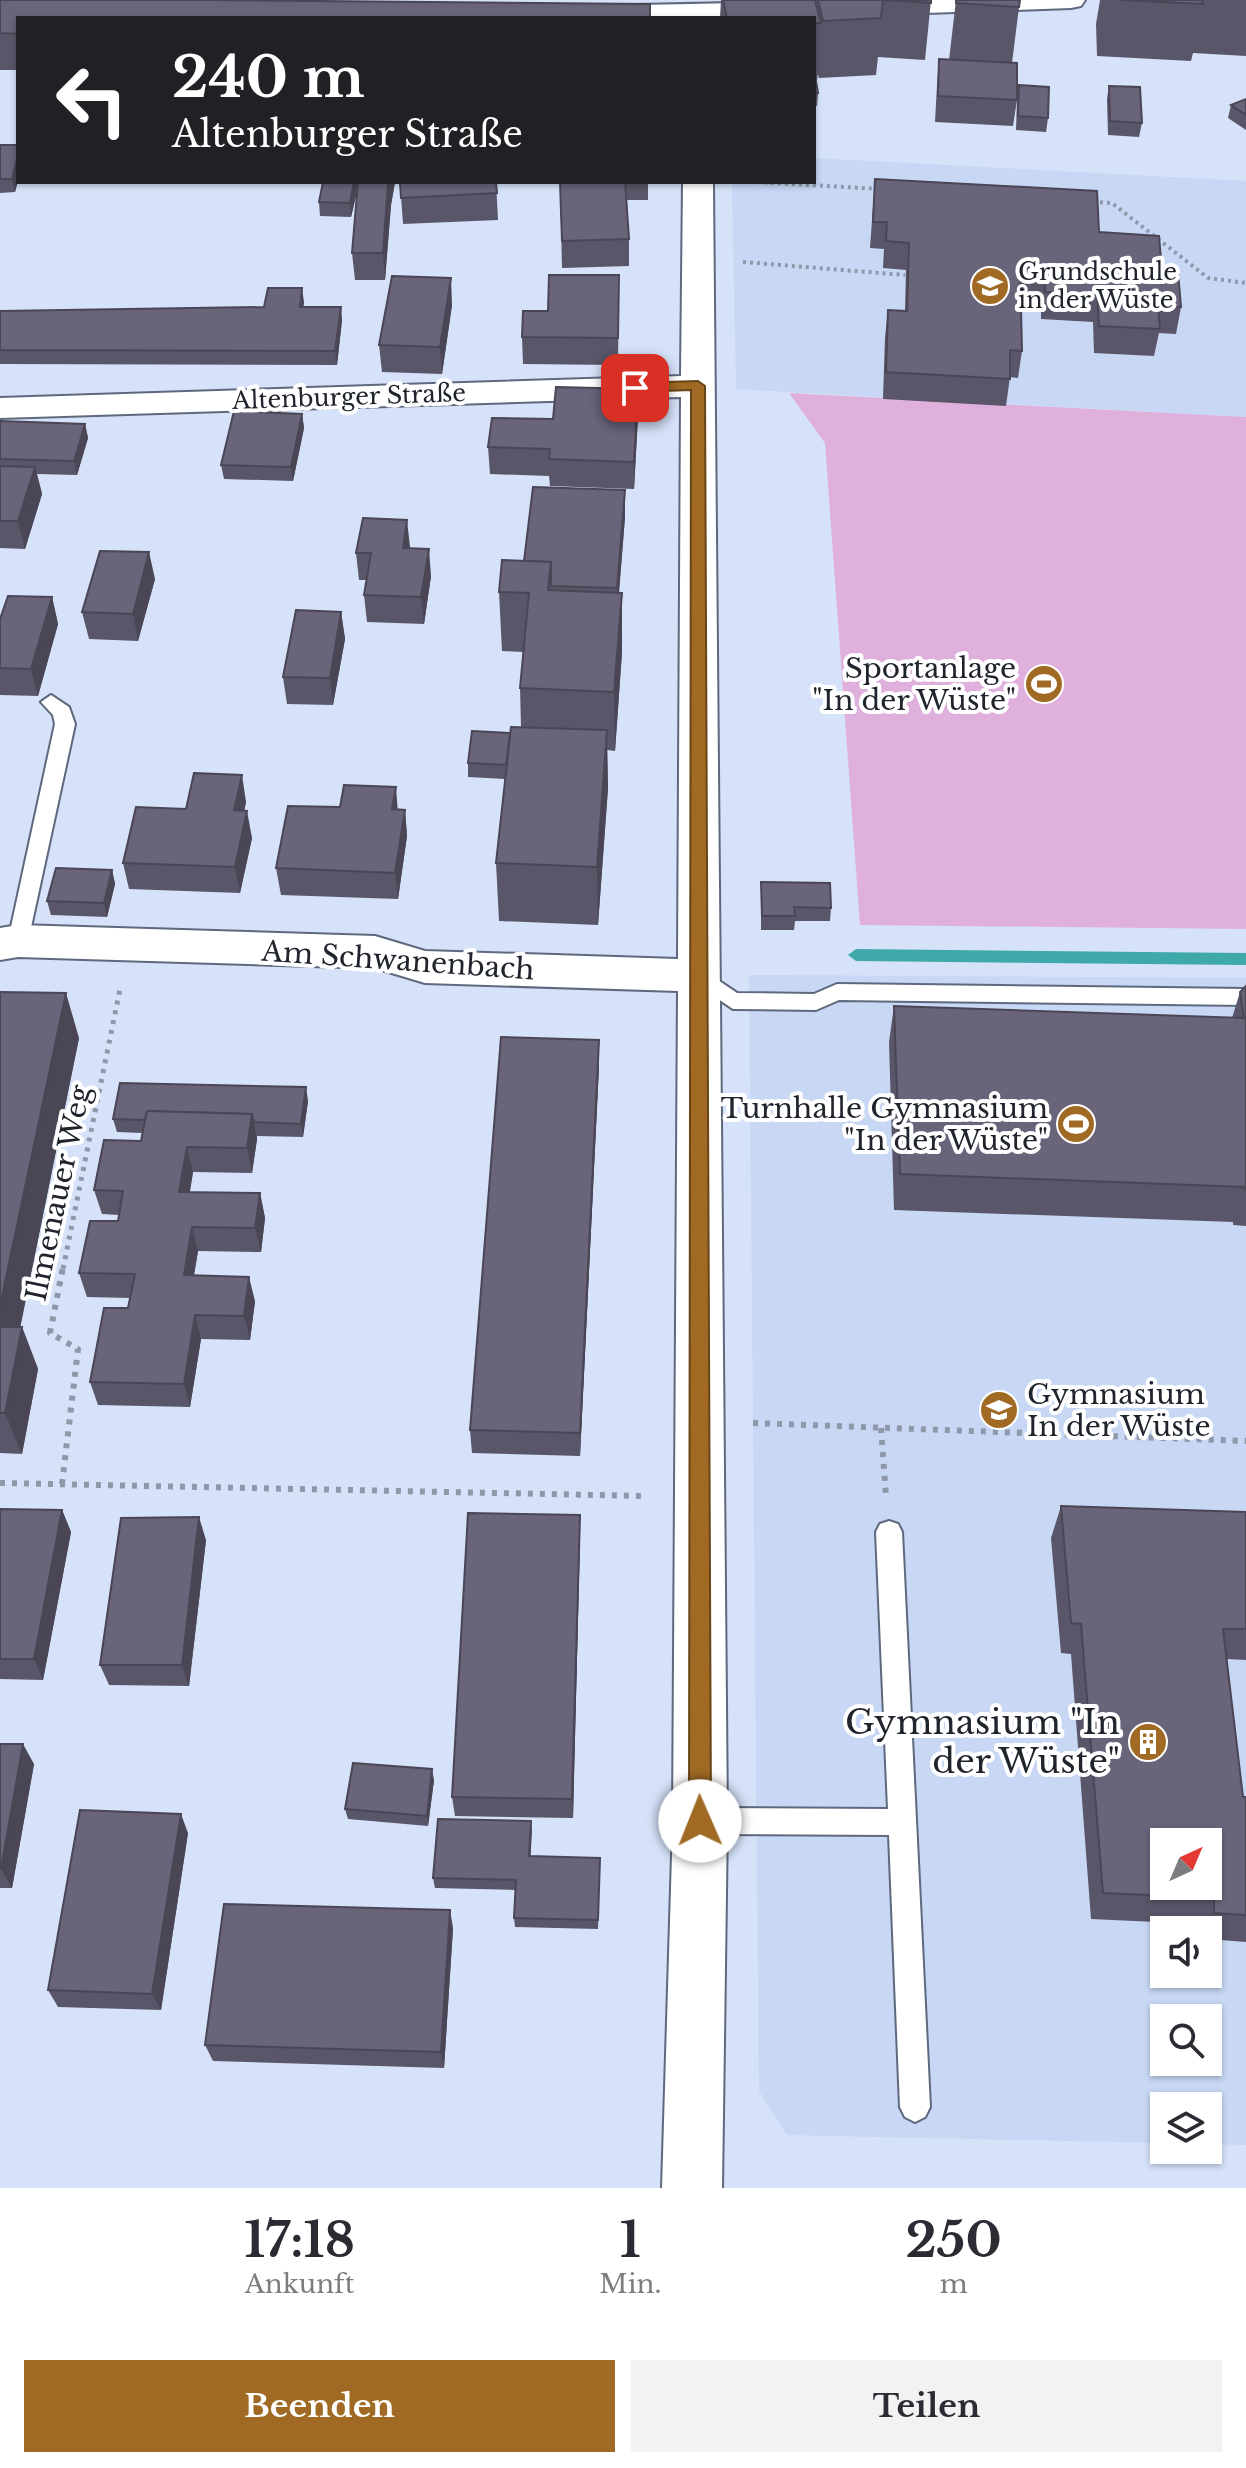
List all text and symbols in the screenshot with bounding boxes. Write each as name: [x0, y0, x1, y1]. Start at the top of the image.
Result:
text: 240 m: [172, 43, 365, 112]
icon: left: [40, 48, 144, 152]
text: Altenburger Straße: [172, 112, 523, 157]
place label: Grundschule in der Wüste: [1018, 257, 1177, 314]
school or university icon: Grundschule in der Wüste: [969, 265, 1011, 307]
pin: [601, 354, 669, 422]
icon: arrive: [613, 366, 657, 410]
street label: Altenburger Straße: [231, 378, 466, 415]
place label: Sportanlage "In der Wüste": [812, 651, 1016, 718]
sports icon: Sportanlage "In der Wüste": [1023, 663, 1065, 705]
street label: Am Schwanenbach: [259, 933, 535, 987]
street label: Ilmenauer Weg: [19, 1081, 99, 1304]
place label: Turnhalle Gymnasium "In der Wüste": [721, 1091, 1048, 1158]
sports icon: Turnhalle Gymnasium "In der Wüste": [1055, 1103, 1097, 1145]
place label: Gymnasium In der Wüste: [1027, 1377, 1211, 1444]
school or university icon: Gymnasium In der Wüste: [978, 1389, 1020, 1431]
place label: Gymnasium "In der Wüste": [845, 1701, 1120, 1782]
building icon: Gymnasium "In der Wüste": [1127, 1721, 1169, 1763]
position arrow: [658, 1779, 742, 1863]
north arrow: [1150, 1828, 1222, 1900]
map controls: [1150, 1828, 1222, 2164]
button: sound: [1150, 1916, 1222, 1988]
button: search: [1150, 2004, 1222, 2076]
button: layers: [1150, 2092, 1222, 2164]
text: 17:18: [244, 2210, 355, 2270]
text: 1: [620, 2210, 641, 2270]
text: 250: [906, 2210, 1002, 2270]
text: Ankunft: [245, 2268, 355, 2300]
text: Min.: [599, 2268, 661, 2300]
text: m: [940, 2268, 968, 2300]
button: Beenden: [24, 2360, 615, 2452]
button: Teilen: [631, 2360, 1222, 2452]

